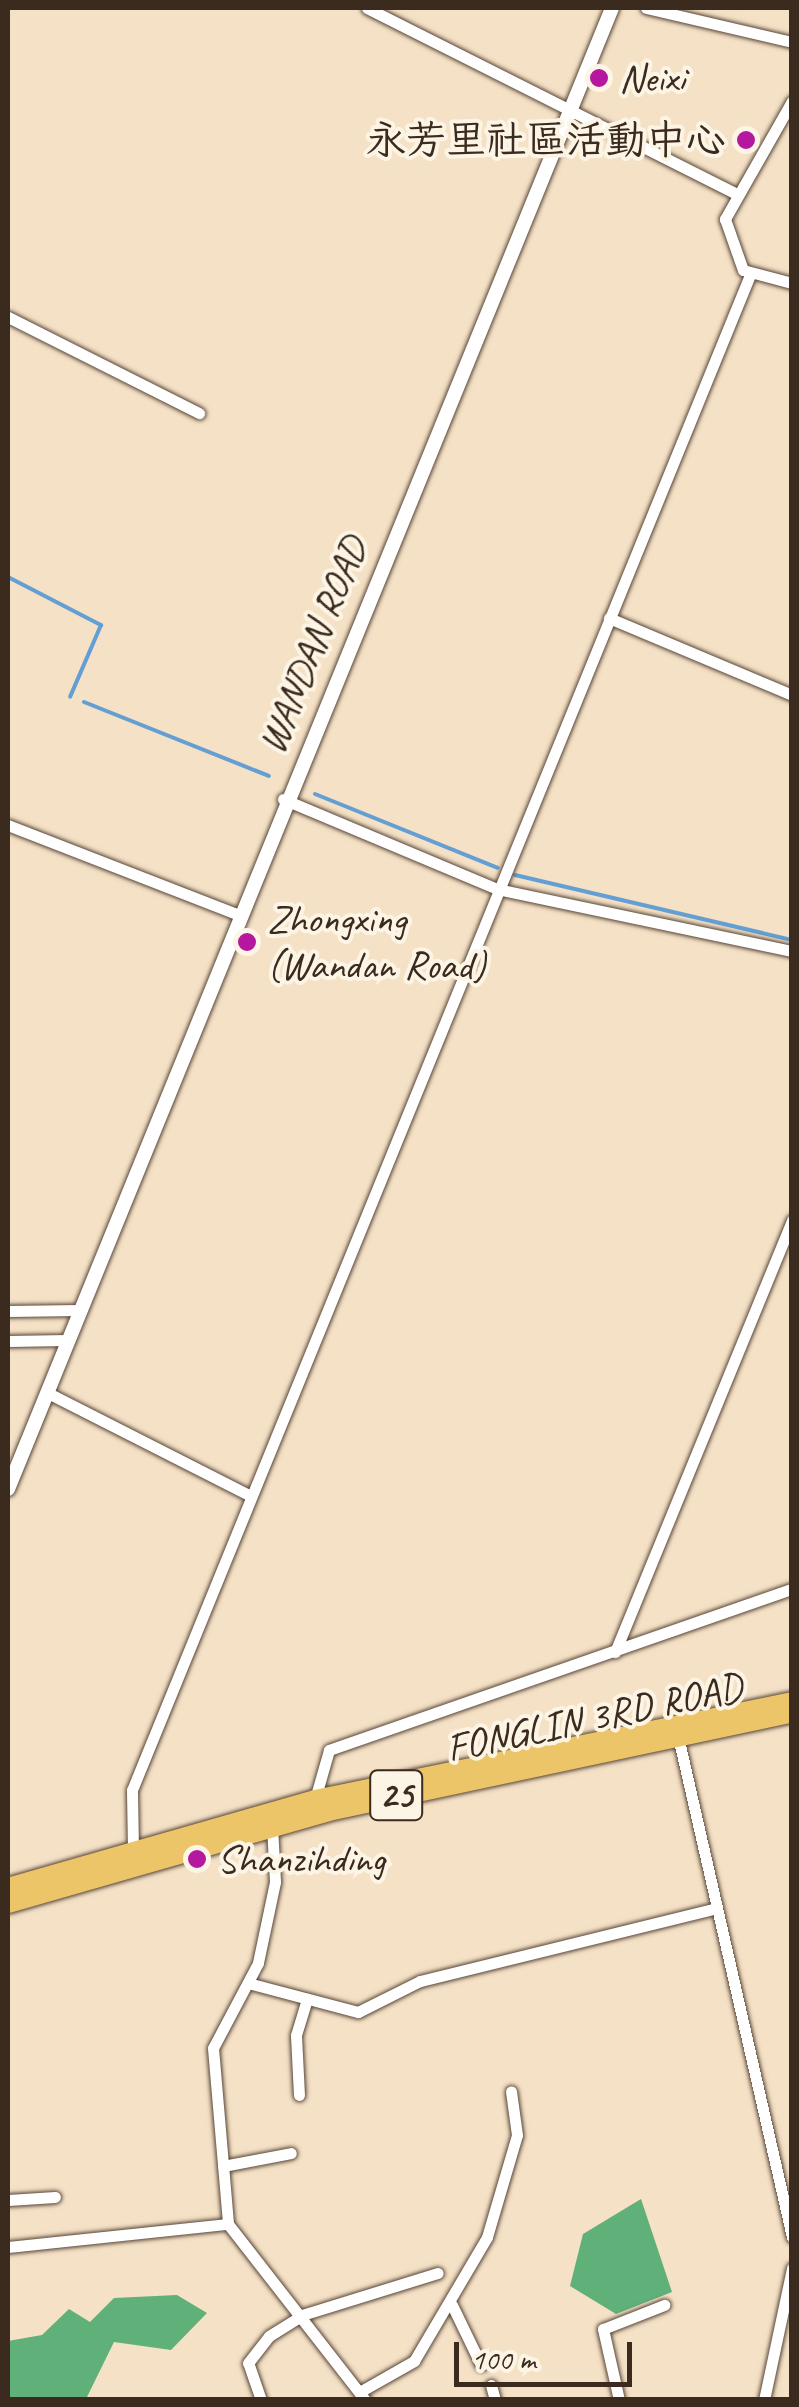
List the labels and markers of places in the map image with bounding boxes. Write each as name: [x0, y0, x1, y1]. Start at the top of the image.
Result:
place label: Neixi: [619, 54, 685, 102]
marker: Neixi: [588, 67, 610, 89]
place label: 永芳里社區活動中心: [366, 116, 726, 164]
marker: 永芳里社區活動中心: [735, 129, 757, 151]
place label: Zhongxing (Wandan Road): [267, 895, 484, 989]
marker: Zhongxing (Wandan Road): [236, 931, 258, 953]
place label: Shanzihding: [217, 1835, 385, 1883]
marker: Shanzihding: [186, 1848, 208, 1870]

